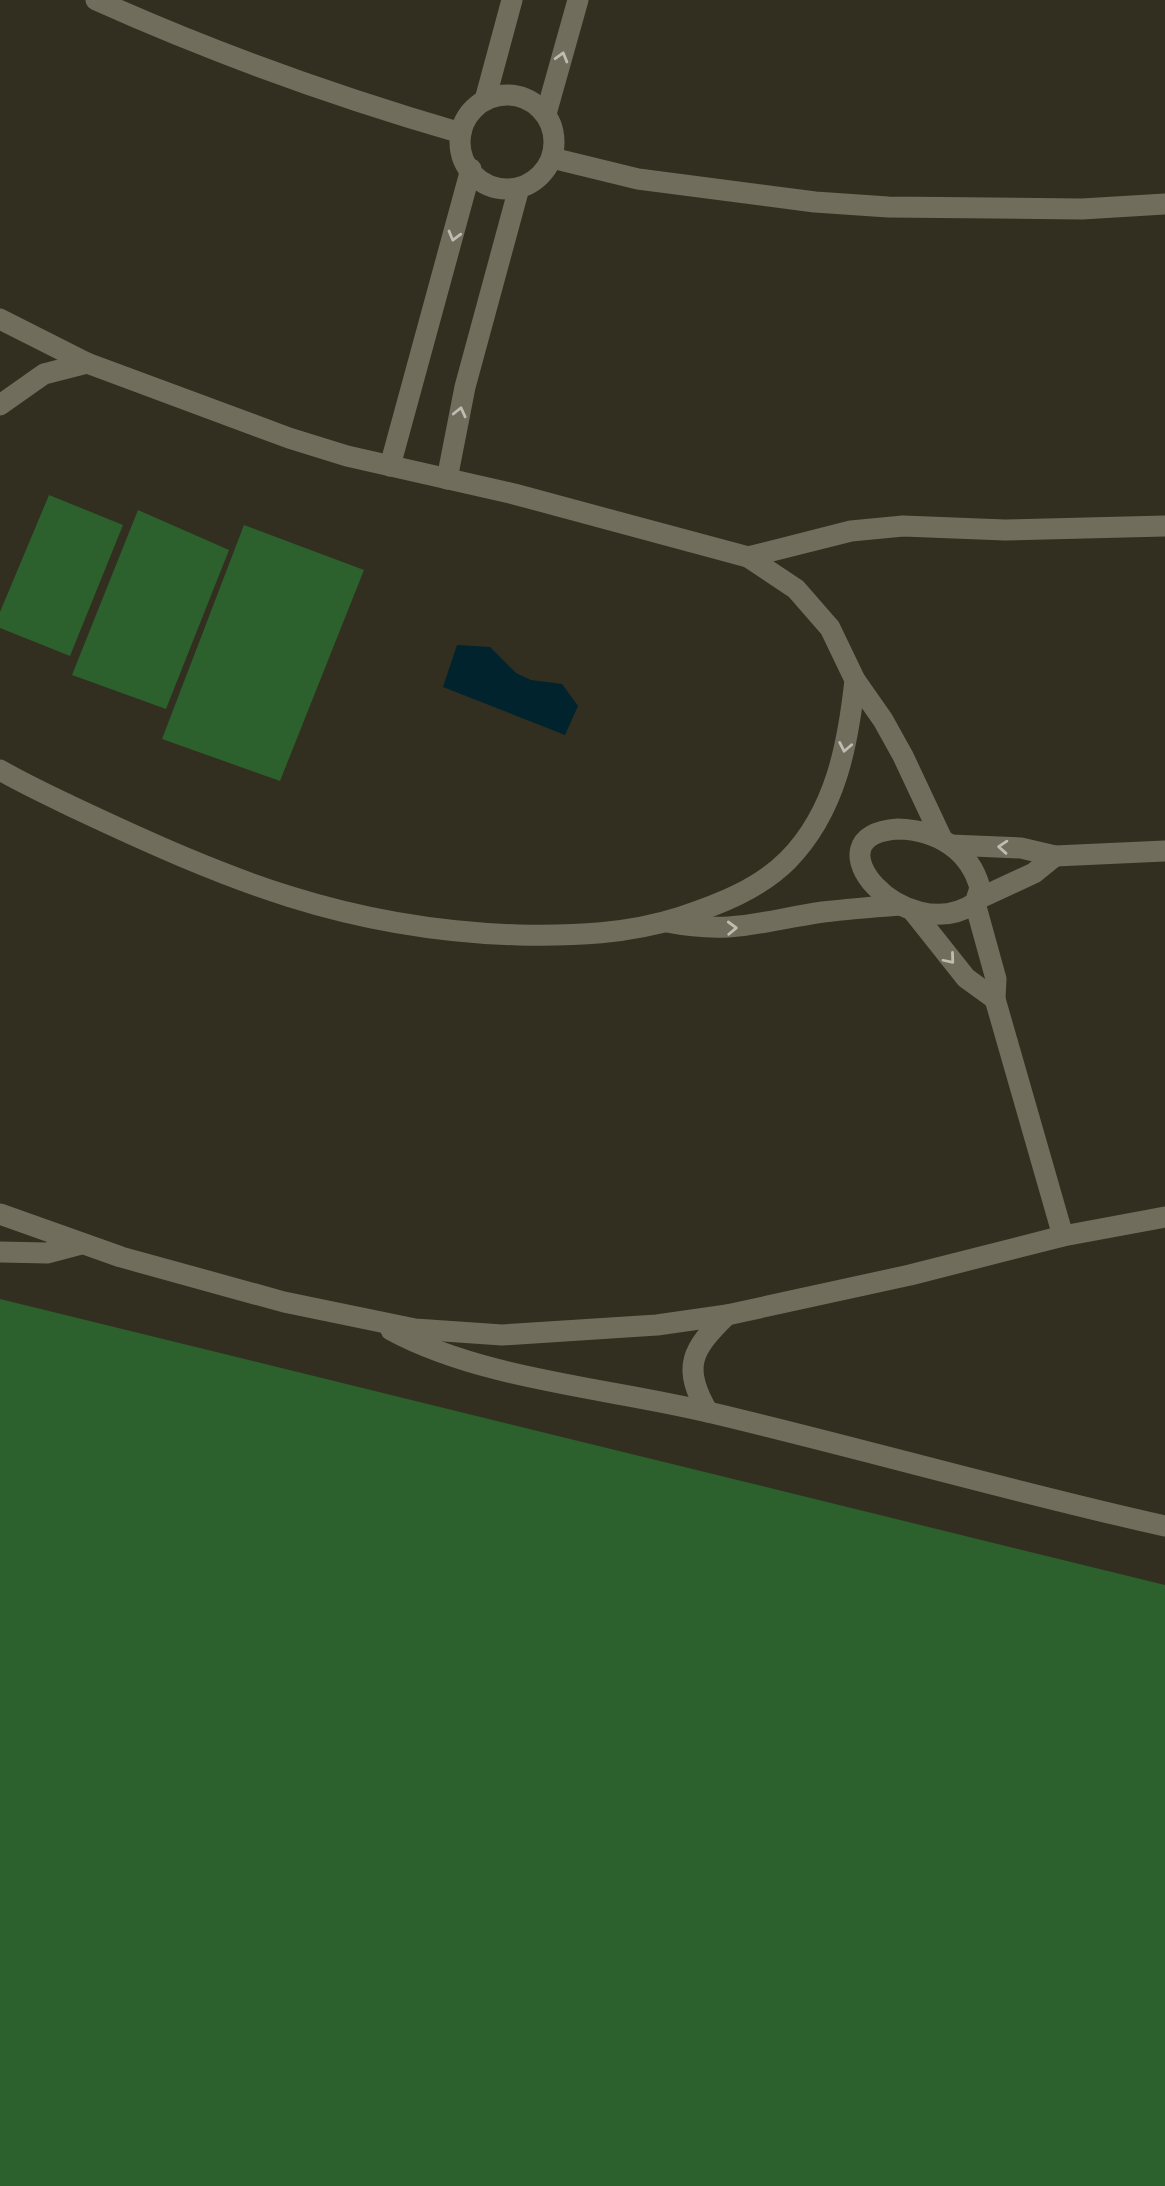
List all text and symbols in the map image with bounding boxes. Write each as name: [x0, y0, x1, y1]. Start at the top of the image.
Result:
one-way arrow: [554, 51, 568, 63]
one-way arrow: [447, 229, 462, 241]
one-way arrow: [452, 406, 466, 418]
one-way arrow: [839, 741, 854, 753]
one-way arrow: [998, 840, 1009, 855]
one-way arrow: [727, 921, 738, 936]
one-way arrow: [941, 951, 954, 963]

